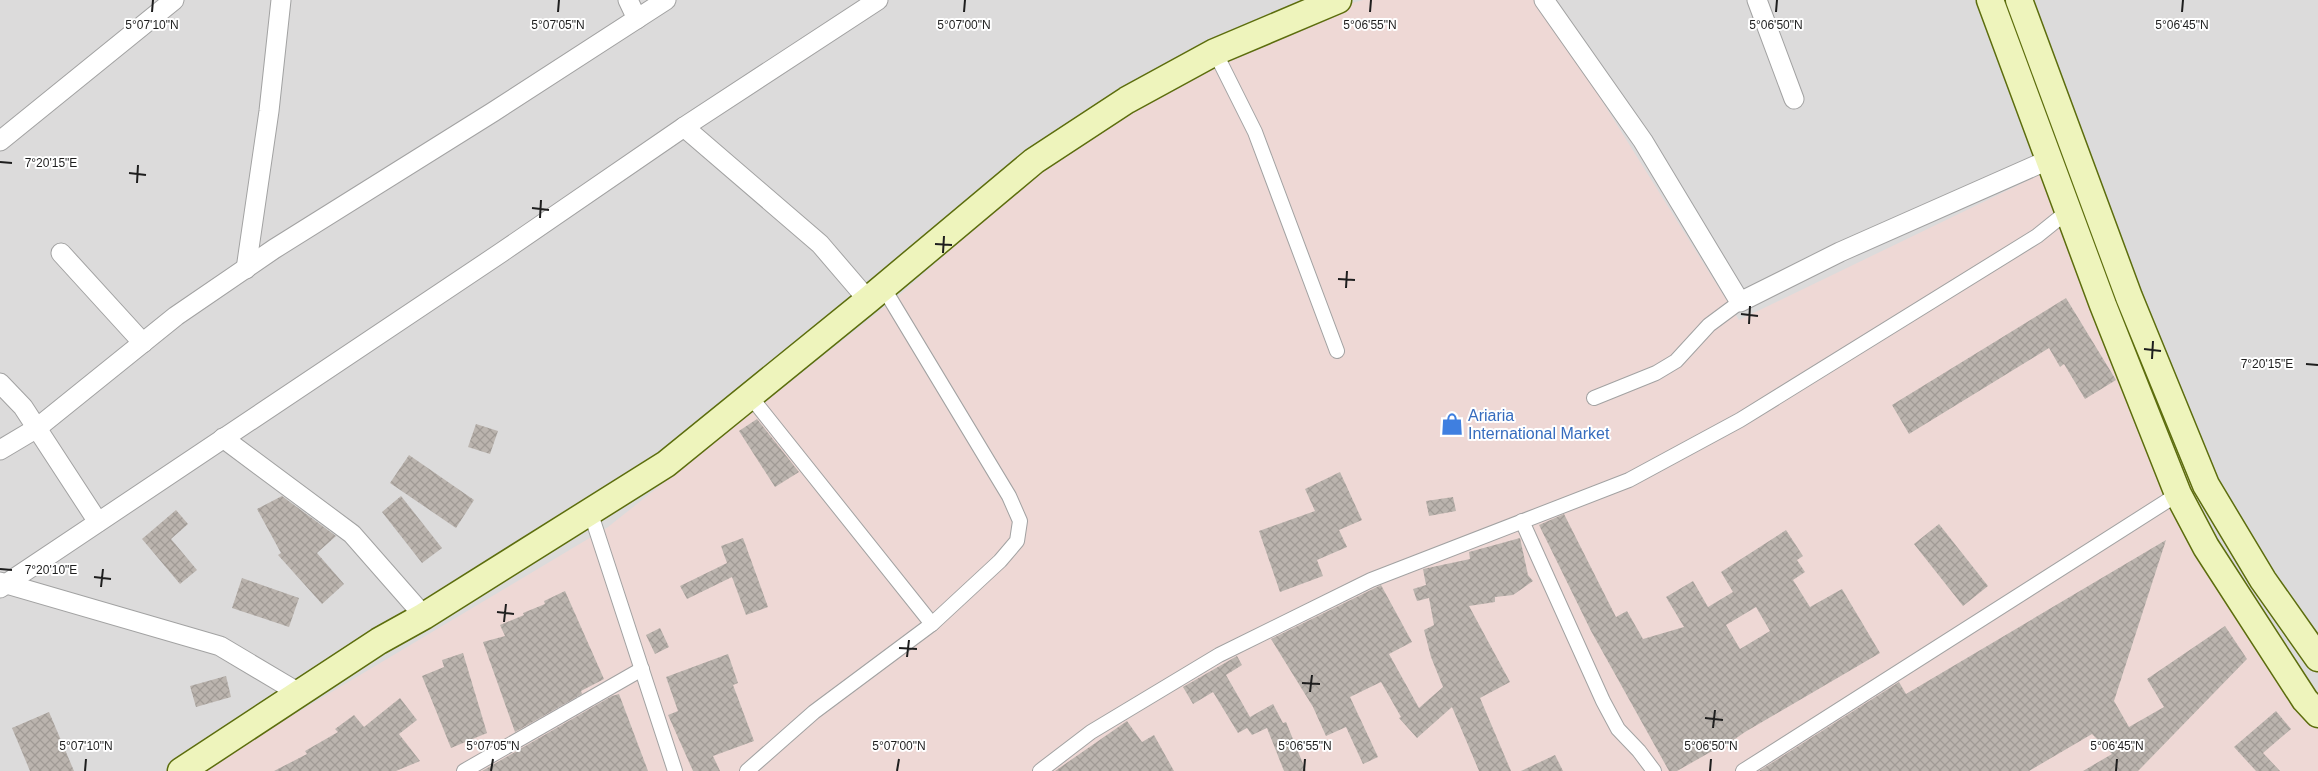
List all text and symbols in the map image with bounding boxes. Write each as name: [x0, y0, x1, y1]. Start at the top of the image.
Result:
text: 5°07'10"N: [125, 18, 179, 32]
text: 5°07'05"N: [531, 18, 585, 32]
text: 5°07'00"N: [937, 18, 991, 32]
text: 5°06'55"N: [1343, 18, 1397, 32]
text: 5°06'50"N: [1749, 18, 1803, 32]
text: 5°06'45"N: [2155, 18, 2209, 32]
text: 7°20'15"E: [25, 156, 77, 170]
text: 7°20'15"E: [2241, 357, 2293, 371]
place label: Ariaria International Market: [1468, 407, 1610, 442]
shop icon: Ariaria International Market: [1439, 411, 1465, 437]
text: 7°20'10"E: [25, 563, 77, 577]
text: 5°07'10"N: [59, 739, 113, 753]
text: 5°07'05"N: [466, 739, 520, 753]
text: 5°07'00"N: [872, 739, 926, 753]
text: 5°06'55"N: [1278, 739, 1332, 753]
text: 5°06'50"N: [1684, 739, 1738, 753]
text: 5°06'45"N: [2090, 739, 2144, 753]

